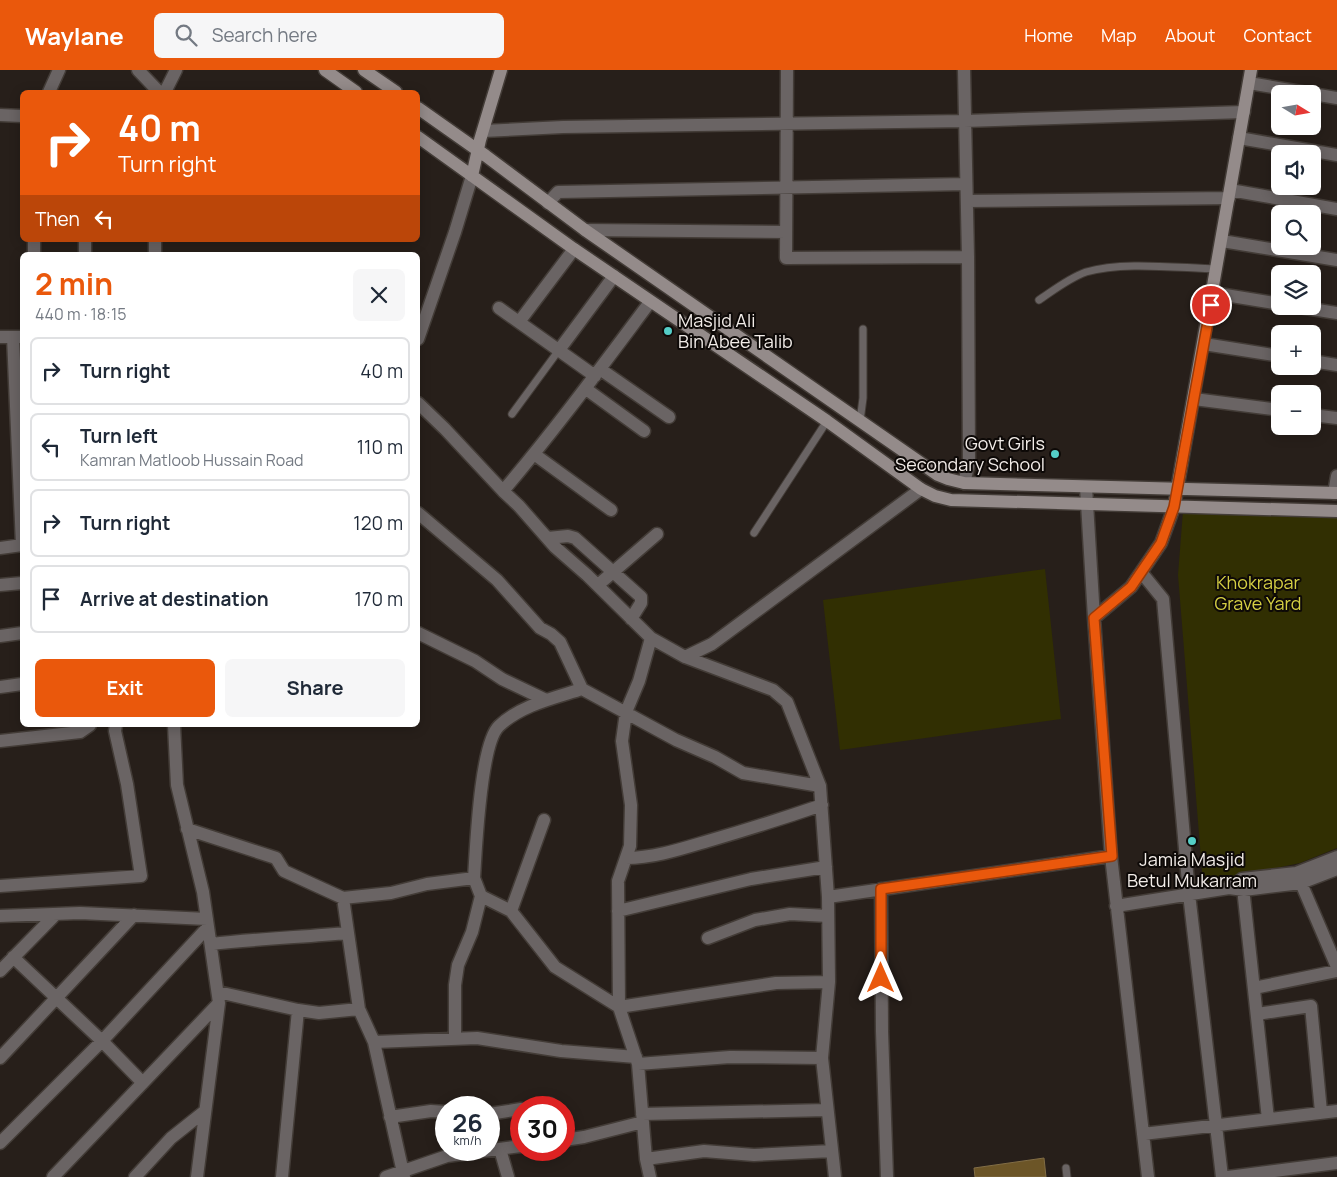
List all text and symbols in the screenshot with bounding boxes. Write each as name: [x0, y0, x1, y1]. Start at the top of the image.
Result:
search box: [154, 13, 504, 58]
text: Waylane: [25, 19, 124, 52]
icon: search: [172, 21, 200, 49]
text: Search here: [212, 22, 317, 48]
text: Home: [1024, 23, 1073, 47]
text: Map: [1101, 23, 1137, 47]
text: About: [1165, 23, 1215, 47]
text: Contact: [1243, 23, 1312, 47]
north arrow: [1271, 85, 1321, 135]
map controls: [1271, 85, 1321, 435]
text: 40 m: [118, 104, 201, 152]
icon: right: [35, 110, 100, 175]
button: sound: [1271, 145, 1321, 195]
text: Turn right: [118, 149, 216, 179]
icon: left: [90, 205, 118, 233]
button: search: [1271, 205, 1321, 255]
text: Then: [35, 206, 80, 232]
text: 2 min: [35, 263, 113, 304]
button: layers: [1271, 265, 1321, 315]
button: close: [353, 269, 405, 321]
pin: [1190, 284, 1232, 326]
icon: arrive: [1197, 291, 1225, 319]
text: 440 m · 18:15: [35, 303, 126, 325]
place label: Masjid Ali Bin Abee Talib: [678, 308, 793, 353]
marker: Masjid Ali Bin Abee Talib: [662, 325, 674, 337]
button: +: [1271, 325, 1321, 375]
icon: right: [37, 357, 65, 385]
text: Turn right: [80, 358, 170, 384]
text: 40 m: [360, 358, 403, 384]
button: −: [1271, 385, 1321, 435]
text: Turn left: [80, 423, 158, 449]
place label: Govt Girls Secondary School: [895, 431, 1045, 476]
icon: left: [37, 433, 65, 461]
text: 110 m: [357, 434, 403, 460]
marker: Govt Girls Secondary School: [1049, 448, 1061, 460]
text: Kamran Matloob Hussain Road: [80, 449, 304, 471]
icon: right: [37, 509, 65, 537]
text: Turn right: [80, 510, 170, 536]
text: 120 m: [353, 510, 403, 536]
park label: Khokrapar Grave Yard: [1215, 570, 1301, 615]
icon: arrive: [37, 585, 65, 613]
text: Arrive at destination: [80, 586, 269, 612]
text: 170 m: [355, 586, 403, 612]
button: Exit: [35, 659, 215, 717]
button: Share: [225, 659, 405, 717]
marker: Jamia Masjid Betul Mukarram: [1186, 835, 1198, 847]
place label: Jamia Masjid Betul Mukarram: [1127, 847, 1257, 892]
position arrow: [854, 951, 906, 1003]
speed limit sign: 30: [510, 1096, 575, 1161]
text: 26: [452, 1105, 483, 1140]
text: km/h: [454, 1132, 481, 1149]

